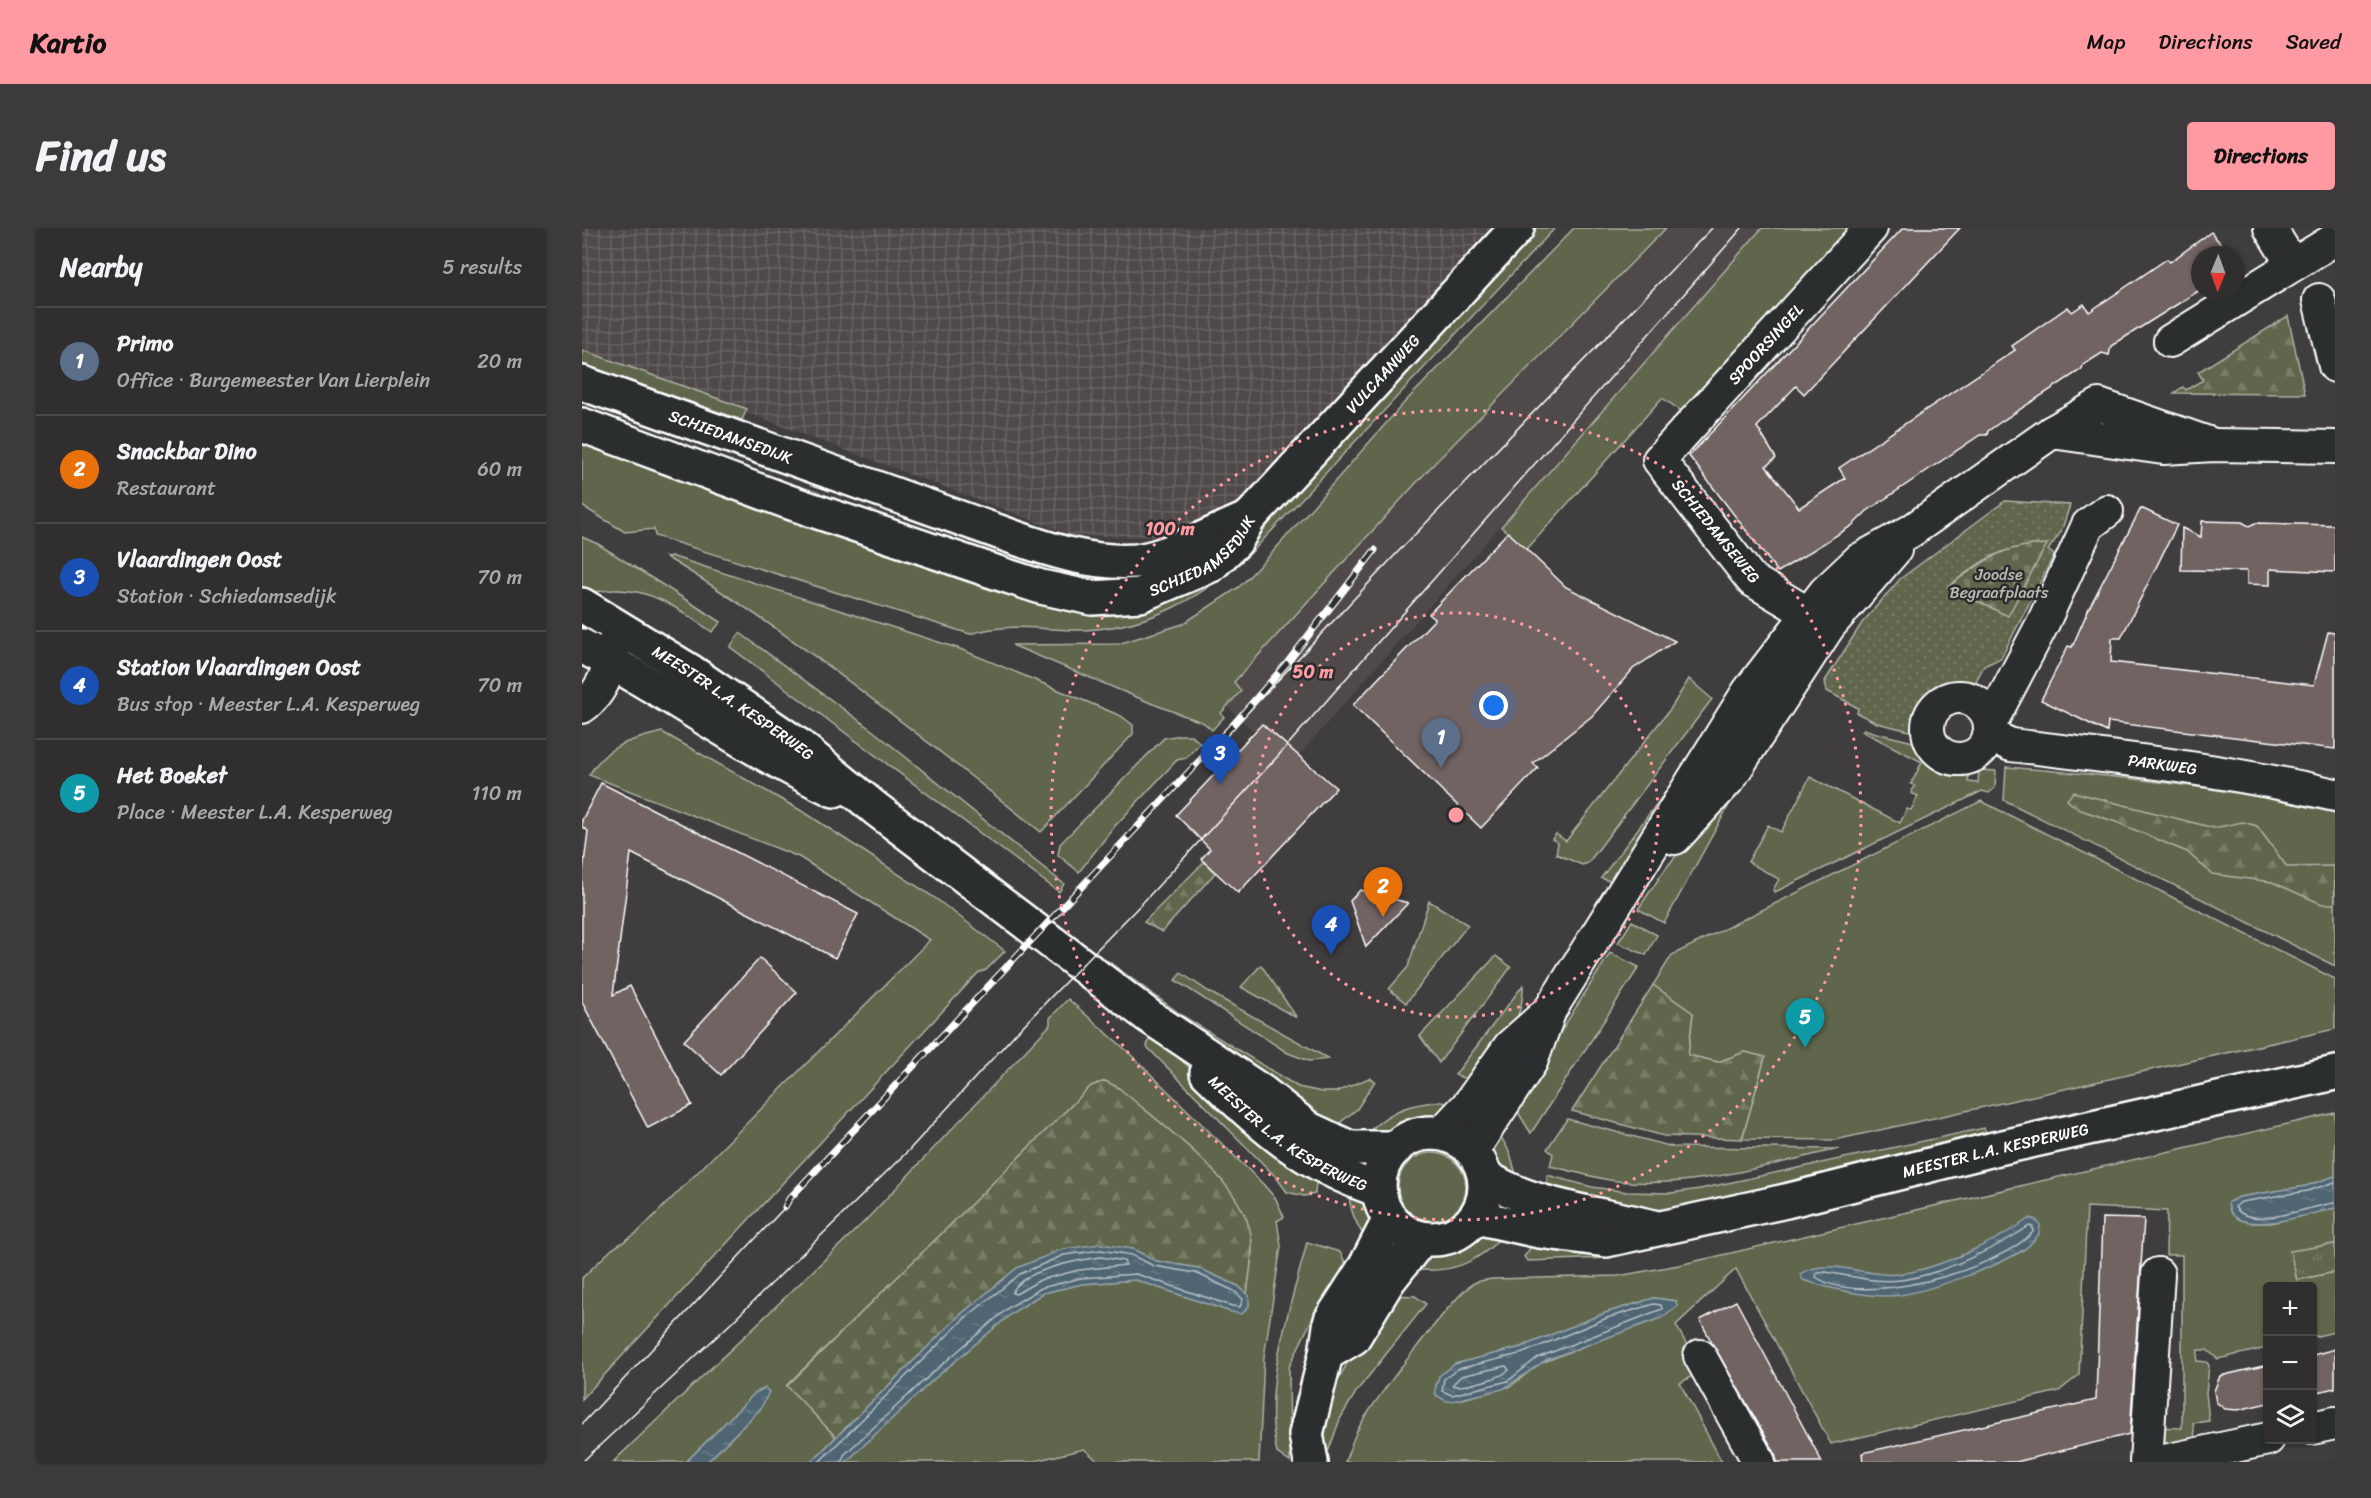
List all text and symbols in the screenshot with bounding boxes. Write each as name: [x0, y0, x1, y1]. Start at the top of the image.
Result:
text: Kartio: [30, 18, 106, 67]
text: Map: [2087, 23, 2125, 61]
text: Directions: [2158, 23, 2253, 61]
text: Saved: [2286, 23, 2341, 61]
text: Find us: [36, 119, 166, 193]
button: Directions: [2187, 122, 2335, 190]
text: Nearby: [60, 244, 142, 290]
north arrow: [2191, 246, 2245, 300]
text: 5 results: [443, 250, 522, 285]
street label: SPOORSINGEL: [1720, 296, 1811, 391]
text: Primo: [117, 324, 174, 363]
street label: VULCAANWEG: [1338, 327, 1427, 420]
text: 1: [75, 344, 84, 379]
text: 20 m: [477, 344, 522, 379]
text: Office · Burgemeester Van Lierplein: [117, 363, 430, 398]
street label: SCHIEDAMSEDIJK: [665, 401, 797, 472]
text: Snackbar Dino: [117, 432, 257, 471]
text: 2: [74, 452, 85, 487]
text: 60 m: [477, 452, 522, 487]
text: Restaurant: [117, 471, 216, 506]
street label: SCHIEDAMSEWEG: [1664, 472, 1768, 590]
street label: SCHIEDAMSEDIJK: [1144, 509, 1263, 604]
text: 100 m: [1146, 513, 1195, 545]
text: Vlaardingen Oost: [117, 540, 282, 579]
text: 3: [74, 560, 85, 595]
text: 70 m: [477, 560, 522, 595]
park label: Joodse Begraafplaats: [1950, 560, 2049, 607]
text: Station · Schiedamsedijk: [117, 579, 337, 614]
street label: MEESTER L.A. KESPERWEG: [647, 637, 821, 768]
text: Station Vlaardingen Oost: [117, 648, 361, 687]
text: 50 m: [1293, 656, 1334, 688]
text: 4: [73, 668, 86, 703]
text: 70 m: [477, 668, 522, 703]
text: Bus stop · Meester L.A. Kesperweg: [117, 687, 420, 722]
your location: [1479, 691, 1508, 720]
pin: 1: [1422, 718, 1460, 768]
pin: 3: [1200, 734, 1240, 784]
street label: PARKWEG: [2126, 745, 2199, 783]
text: Het Boeket: [117, 756, 227, 795]
text: 5: [73, 776, 86, 811]
text: 110 m: [472, 776, 522, 811]
text: Place · Meester L.A. Kesperweg: [117, 795, 393, 830]
centre of rings: [1446, 805, 1466, 825]
pin: 2: [1364, 868, 1402, 917]
pin: 4: [1312, 906, 1350, 955]
pin: 5: [1786, 998, 1824, 1048]
street label: MEESTER L.A. KESPERWEG: [1202, 1067, 1372, 1199]
street label: MEESTER L.A. KESPERWEG: [1899, 1114, 2092, 1186]
map controls: [2263, 1282, 2317, 1444]
button: +: [2263, 1282, 2317, 1336]
button: −: [2263, 1336, 2317, 1390]
button: layers: [2263, 1390, 2317, 1444]

